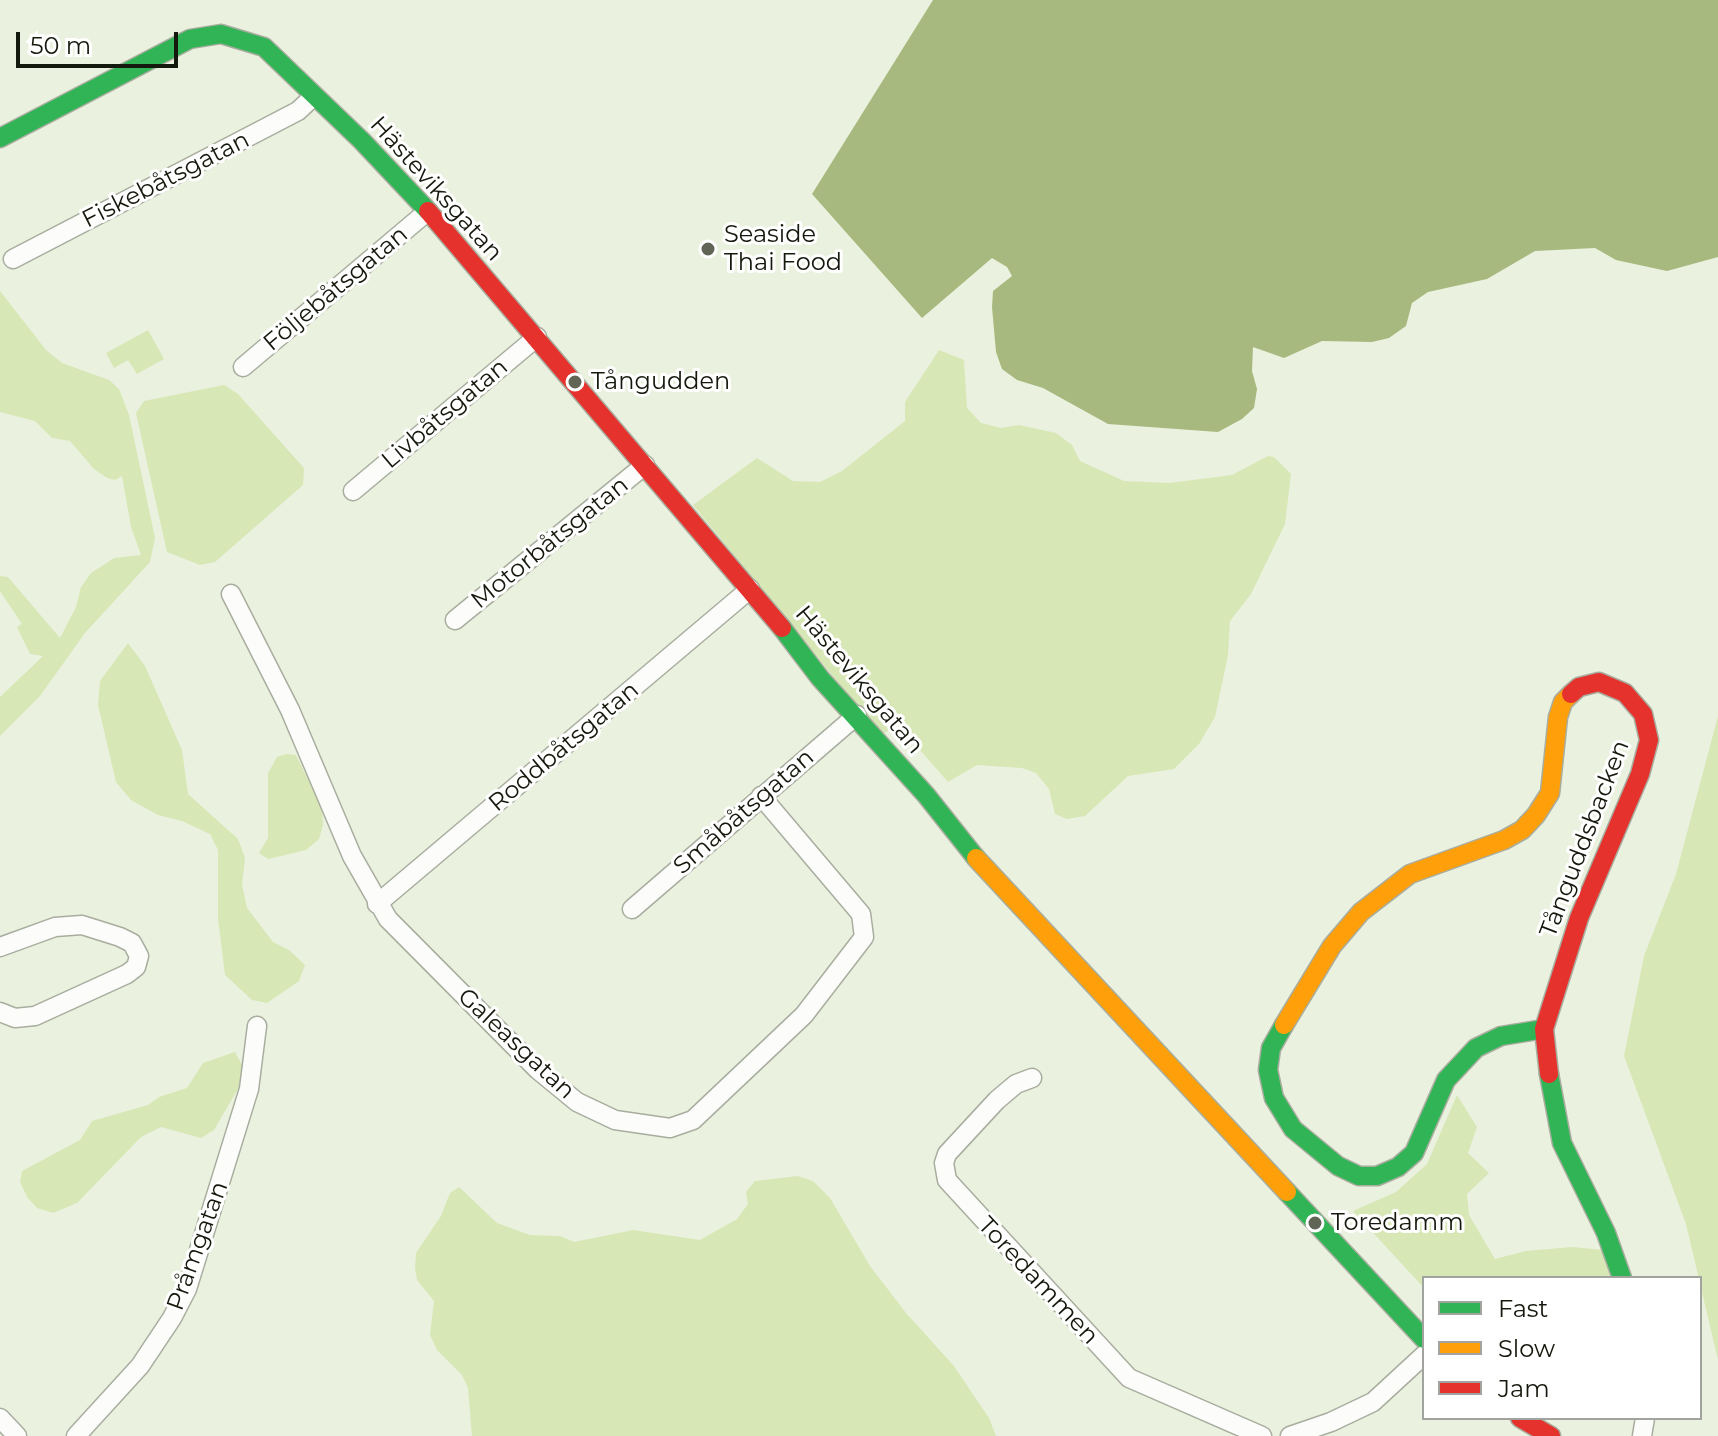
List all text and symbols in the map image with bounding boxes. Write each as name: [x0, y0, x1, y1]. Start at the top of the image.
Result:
scale bar: [20, 16, 182, 66]
text: 50 m: [30, 31, 91, 60]
street label: Hästeviksgatan: [364, 111, 508, 267]
street label: Fiskebåtsgatan: [78, 125, 254, 235]
street label: Följebåtsgatan: [258, 220, 414, 358]
place label: Seaside Thai Food: [724, 221, 842, 277]
marker: Seaside Thai Food: [699, 240, 717, 258]
street label: Livbåtsgatan: [376, 353, 514, 475]
place label: Tångudden: [591, 368, 730, 396]
marker: Tångudden: [566, 373, 584, 391]
street label: Motorbåtsgatan: [466, 471, 634, 615]
street label: Hästeviksgatan: [789, 600, 929, 760]
street label: Roddbåtsgatan: [483, 676, 645, 818]
street label: Tånguddsbacken: [1534, 736, 1636, 942]
street label: Småbåtsgatan: [668, 743, 820, 881]
street label: Galeasgatan: [452, 983, 580, 1105]
street label: Pråmgatan: [161, 1178, 235, 1314]
place label: Toredamm: [1331, 1209, 1464, 1237]
street label: Toredammen: [972, 1211, 1104, 1351]
marker: Toredamm: [1306, 1214, 1324, 1232]
legend: [1422, 1276, 1702, 1420]
text: Fast: [1498, 1294, 1548, 1323]
text: Slow: [1498, 1334, 1555, 1363]
text: Jam: [1498, 1374, 1550, 1403]

